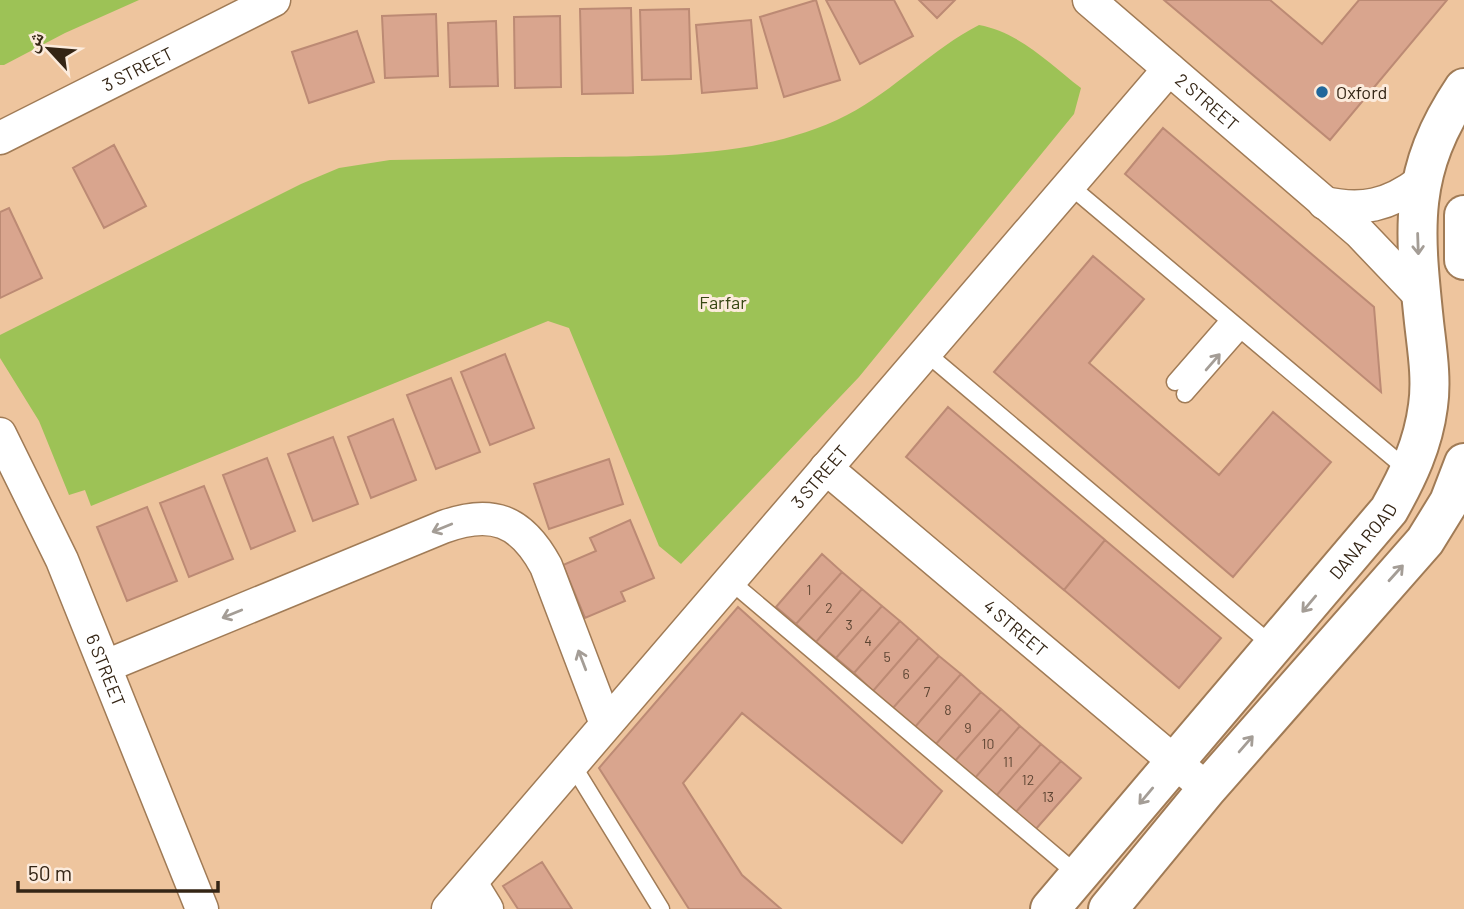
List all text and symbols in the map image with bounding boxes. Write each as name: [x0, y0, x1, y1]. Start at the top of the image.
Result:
north arrow: [14, 14, 84, 84]
text: ش: [19, 27, 49, 56]
street label: 3 STREET: [99, 42, 177, 96]
street label: 2 STREET: [1171, 68, 1244, 135]
place label: Oxford: [1336, 81, 1387, 103]
marker: Oxford: [1314, 84, 1330, 100]
one-way arrow: [1411, 232, 1424, 255]
park label: Farfar: [699, 291, 747, 313]
one-way arrow: [1205, 353, 1221, 371]
street label: 3 STREET: [786, 440, 852, 513]
street label: DANA ROAD: [1324, 500, 1401, 583]
one-way arrow: [432, 522, 454, 535]
one-way arrow: [1388, 564, 1404, 582]
house number: 1: [807, 581, 811, 598]
street label: 4 STREET: [979, 595, 1052, 661]
one-way arrow: [1301, 595, 1317, 613]
house number: 2: [825, 599, 833, 616]
one-way arrow: [221, 609, 243, 622]
house number: 3: [845, 616, 853, 633]
street label: 6 STREET: [82, 631, 131, 710]
house number: 4: [864, 632, 872, 649]
house number: 5: [883, 648, 891, 665]
one-way arrow: [574, 649, 587, 671]
house number: 6: [902, 665, 910, 682]
house number: 7: [924, 683, 931, 700]
house number: 8: [944, 701, 952, 718]
house number: 9: [964, 719, 972, 736]
house number: 10: [982, 735, 994, 752]
one-way arrow: [1238, 736, 1254, 754]
house number: 11: [1003, 753, 1013, 770]
house number: 12: [1022, 771, 1034, 788]
one-way arrow: [1138, 787, 1154, 805]
house number: 13: [1042, 788, 1054, 805]
scale bar: [18, 850, 217, 894]
text: 50 m: [28, 860, 72, 885]

